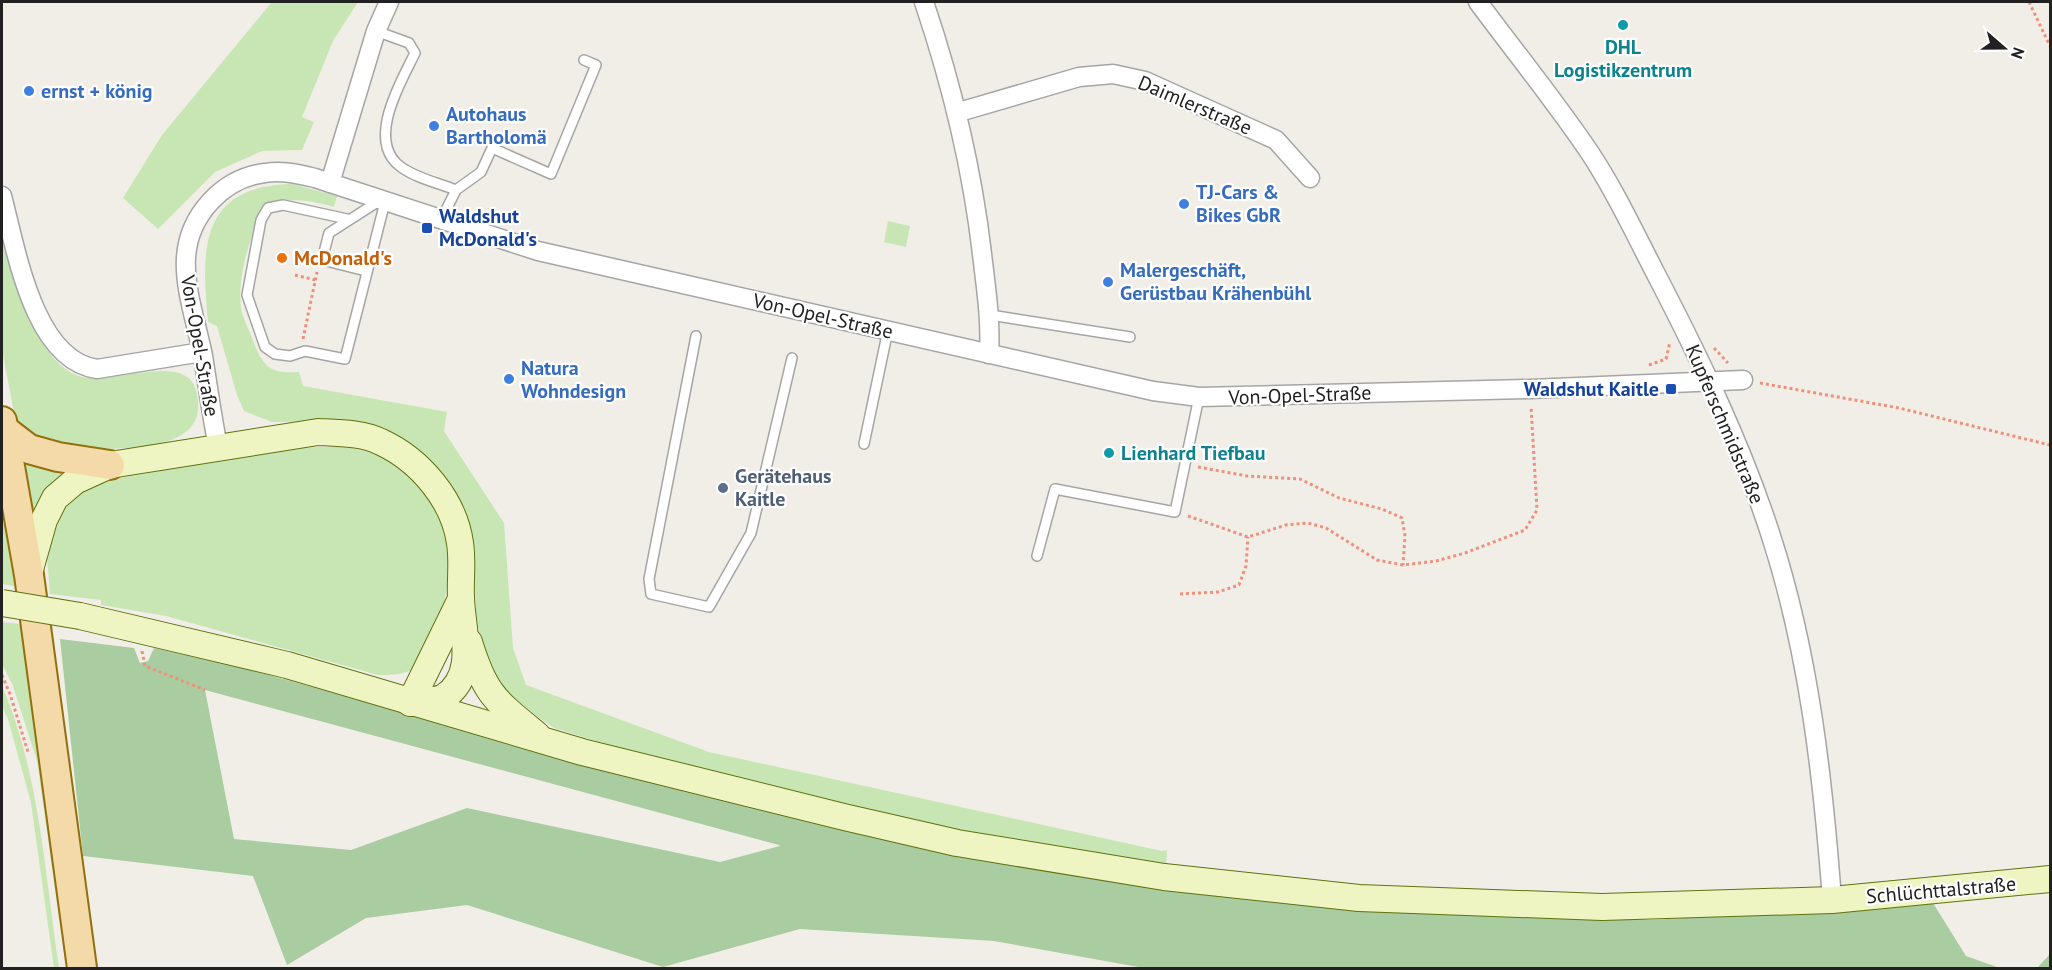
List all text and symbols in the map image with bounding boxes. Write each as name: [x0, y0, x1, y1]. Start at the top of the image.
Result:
marker: DHL Logistikzentrum: [1616, 18, 1630, 32]
north arrow: [1974, 18, 2034, 78]
place label: DHL Logistikzentrum: [1554, 34, 1692, 83]
text: N: [2007, 45, 2029, 61]
street label: Daimlerstraße: [1134, 69, 1256, 141]
place label: ernst + könig: [41, 78, 152, 104]
marker: ernst + könig: [22, 84, 36, 98]
place label: Autohaus Bartholomä: [446, 101, 547, 150]
marker: Autohaus Bartholomä: [427, 119, 441, 133]
place label: TJ-Cars & Bikes GbR: [1196, 179, 1281, 228]
marker: TJ-Cars & Bikes GbR: [1177, 197, 1191, 211]
place label: Waldshut McDonald's: [439, 203, 537, 252]
marker: Waldshut McDonald's: [420, 221, 434, 235]
place label: McDonald's: [294, 245, 392, 271]
marker: McDonald's: [275, 251, 289, 265]
place label: Malergeschäft, Gerüstbau Krähenbühl: [1120, 257, 1311, 306]
street label: Von-Opel-Straße: [175, 272, 225, 419]
marker: Malergeschäft, Gerüstbau Krähenbühl: [1101, 275, 1115, 289]
street label: Von-Opel-Straße: [749, 287, 896, 345]
street label: Kupferschmidstraße: [1680, 340, 1770, 508]
place label: Natura Wohndesign: [521, 355, 626, 404]
marker: Natura Wohndesign: [502, 372, 516, 386]
place label: Waldshut Kaitle: [1524, 376, 1659, 402]
street label: Von-Opel-Straße: [1227, 380, 1372, 411]
marker: Waldshut Kaitle: [1664, 382, 1678, 396]
place label: Lienhard Tiefbau: [1121, 440, 1265, 466]
marker: Lienhard Tiefbau: [1102, 446, 1116, 460]
place label: Gerätehaus Kaitle: [735, 463, 831, 512]
marker: Gerätehaus Kaitle: [716, 481, 730, 495]
street label: Schlüchttalstraße: [1865, 870, 2017, 910]

